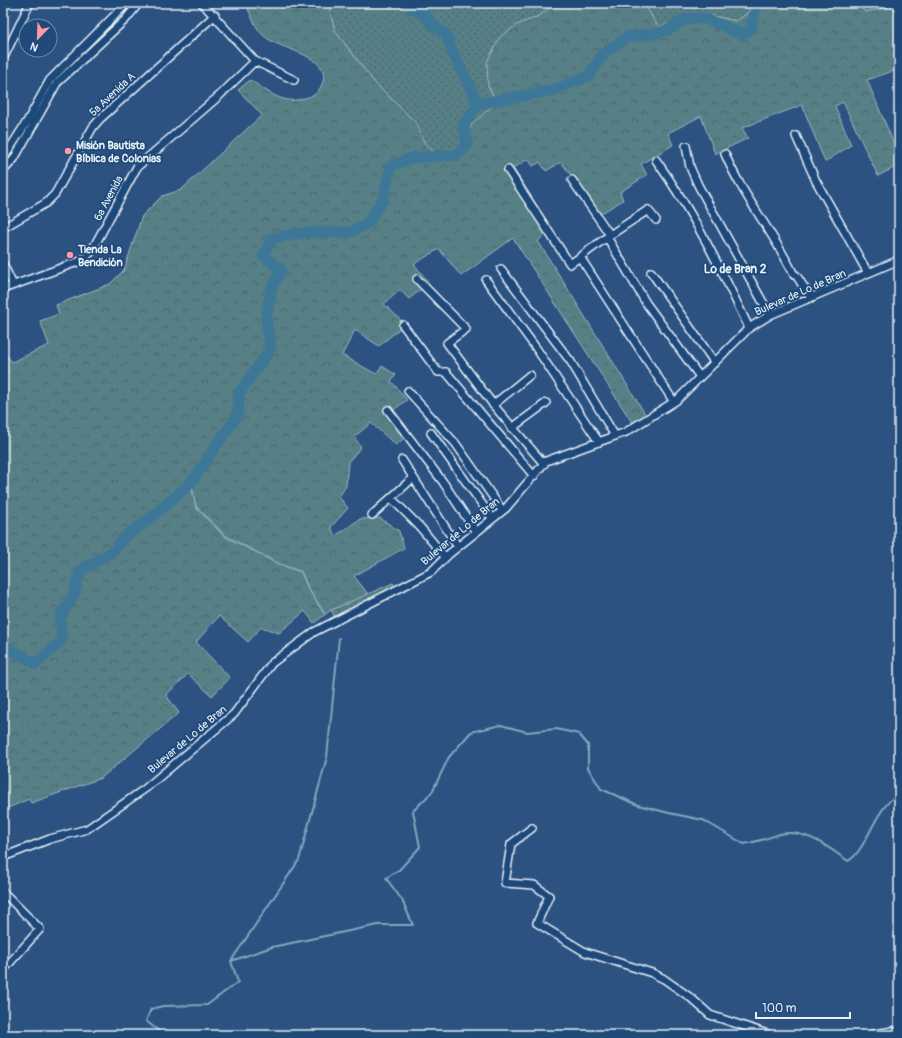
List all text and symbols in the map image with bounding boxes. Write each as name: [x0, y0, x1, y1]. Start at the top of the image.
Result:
north arrow: [18, 18, 58, 58]
text: N: [28, 39, 40, 54]
street label: 5a Avenida A: [87, 70, 138, 119]
place label: Misión Bautista Bíblica de Colonias: [76, 139, 161, 165]
marker: Misión Bautista Bíblica de Colonias: [63, 146, 73, 156]
street label: 6a Avenida: [91, 173, 126, 223]
place label: Tienda La Bendición: [77, 243, 123, 269]
marker: Tienda La Bendición: [65, 250, 75, 260]
district label: Lo de Bran 2: [704, 262, 767, 277]
street label: Bulevar de Lo de Bran: [753, 266, 848, 318]
street label: Bulevar de Lo de Bran: [418, 495, 502, 568]
street label: Bulevar de Lo de Bran: [145, 703, 229, 776]
scale bar: [756, 994, 850, 1020]
text: 100 m: [762, 1001, 797, 1016]

